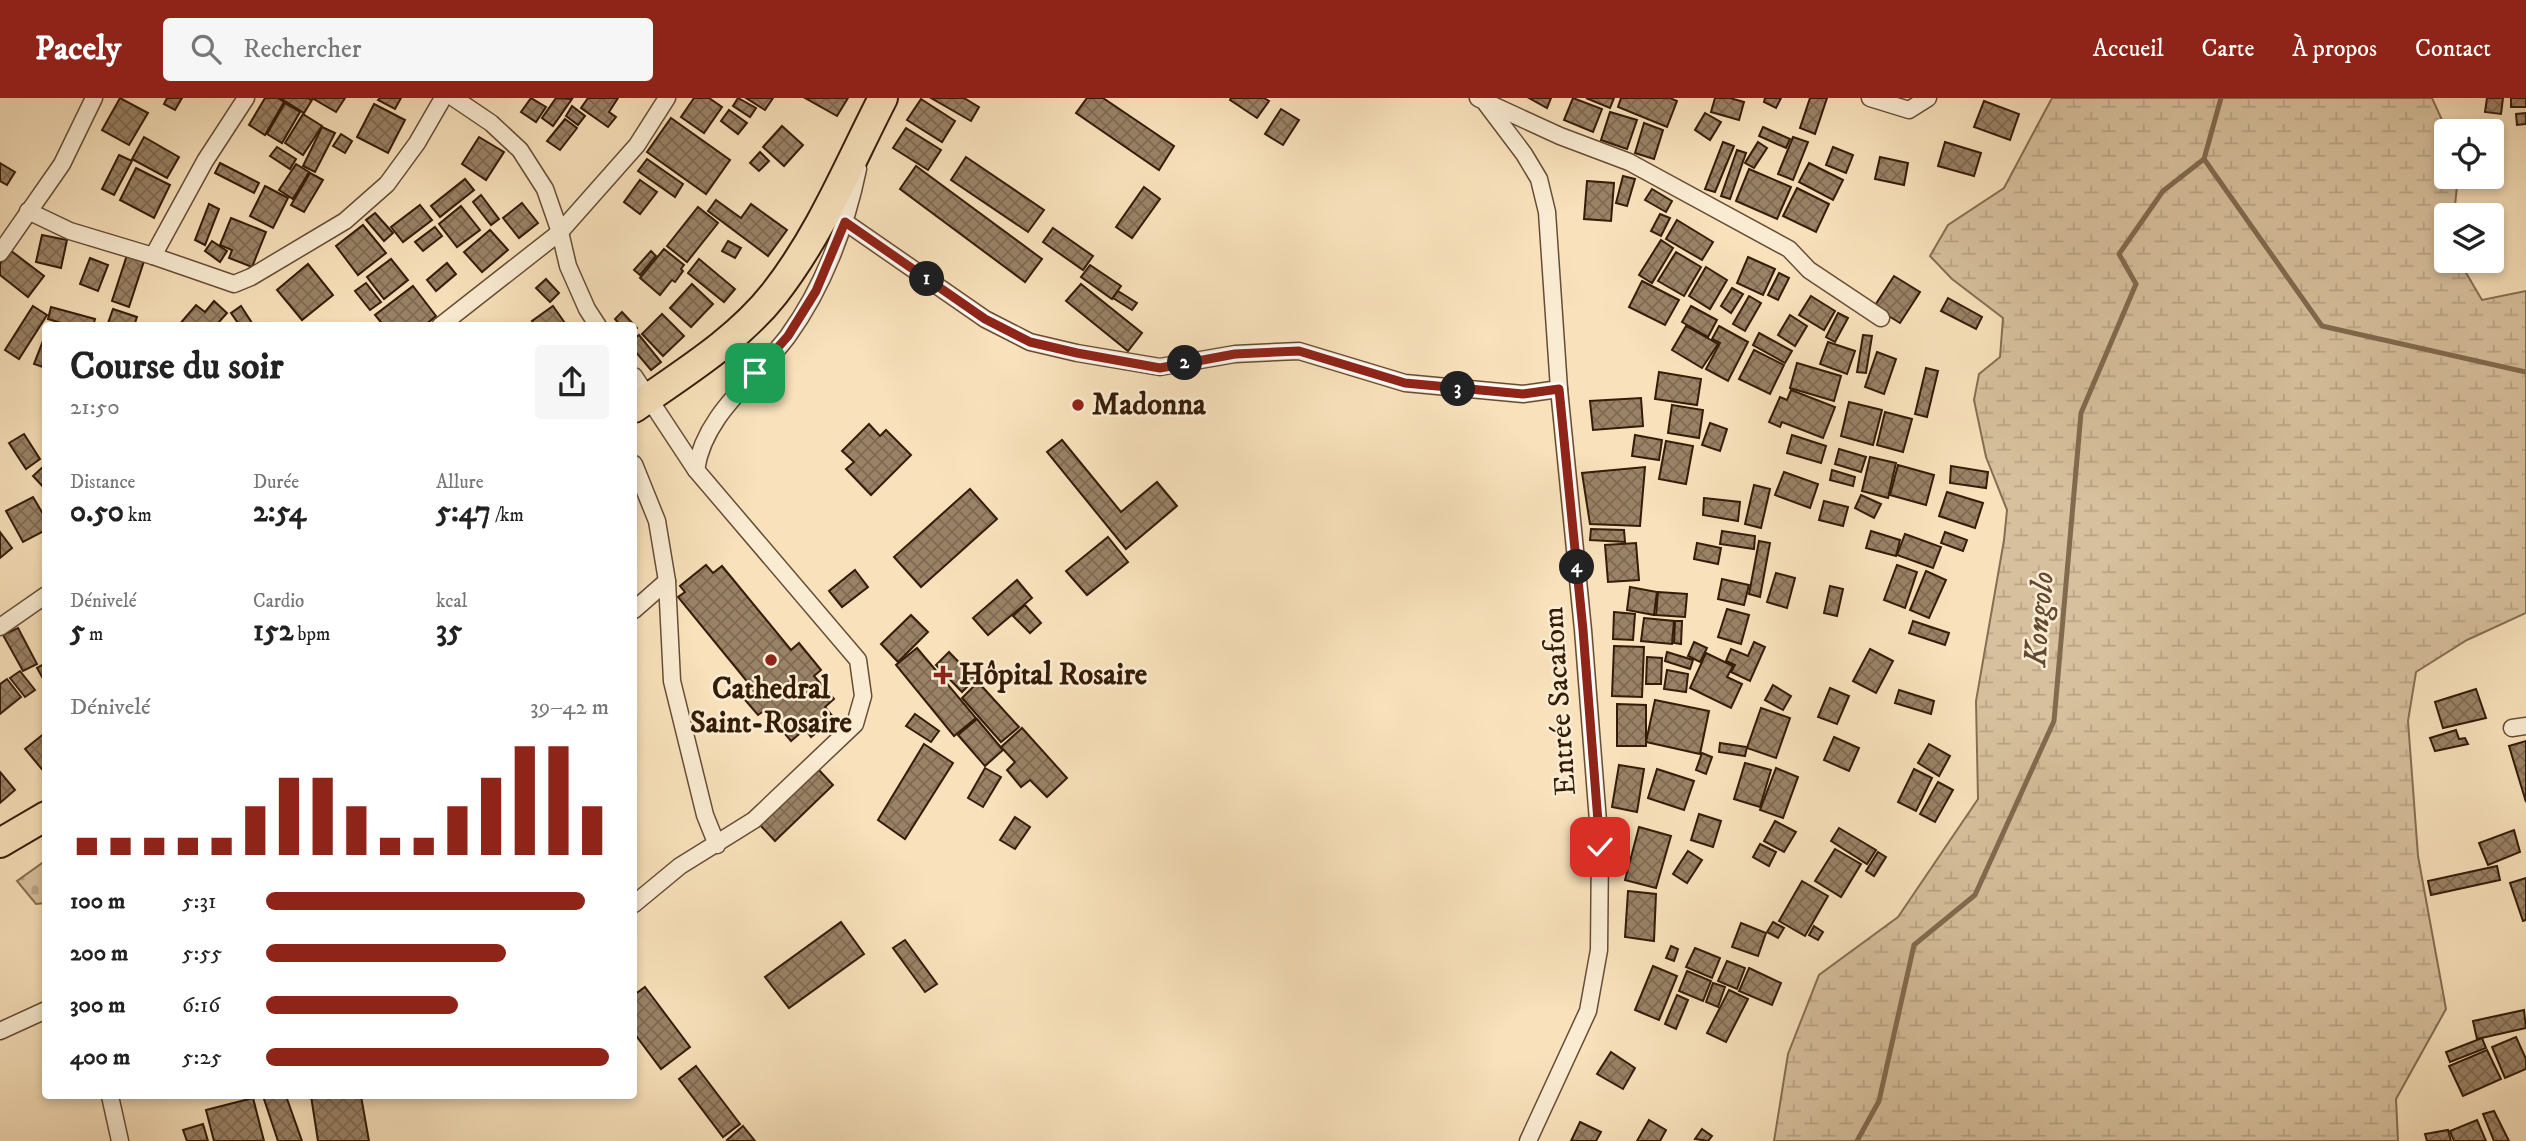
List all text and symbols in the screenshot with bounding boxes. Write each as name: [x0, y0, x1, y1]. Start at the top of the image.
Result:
search box: [163, 18, 653, 81]
text: Pacely: [35, 29, 121, 70]
icon: search: [187, 30, 225, 68]
text: Rechercher: [243, 33, 361, 66]
text: Accueil: [2093, 34, 2164, 64]
text: Carte: [2202, 34, 2254, 64]
text: À propos: [2292, 34, 2377, 64]
text: Contact: [2415, 34, 2491, 64]
map controls: [2434, 119, 2504, 273]
button: locate: [2434, 119, 2504, 189]
button: layers: [2434, 203, 2504, 273]
pin: 1: [909, 262, 944, 296]
text: 1: [923, 267, 930, 290]
text: Course du soir: [70, 343, 283, 391]
pin: [725, 343, 785, 403]
button: share: [535, 345, 609, 419]
pin: 2: [1168, 345, 1202, 380]
text: 2: [1180, 351, 1189, 374]
icon: arrive: [736, 354, 774, 392]
pin: 3: [1440, 372, 1476, 406]
text: 3: [1454, 377, 1461, 400]
place label: Madonna: [1092, 387, 1207, 424]
text: 21:50: [70, 393, 120, 422]
marker: Madonna: [1070, 397, 1086, 413]
text: Distance: [70, 471, 135, 494]
text: Durée: [253, 471, 299, 494]
text: Allure: [436, 471, 484, 494]
text: 0.50: [70, 494, 124, 531]
text: 2:54: [253, 494, 306, 531]
text: 5:47: [436, 494, 491, 531]
text: km: [124, 504, 152, 527]
text: /km: [491, 504, 524, 527]
pin: 4: [1560, 550, 1594, 584]
text: 4: [1571, 555, 1582, 578]
water label: Kongolo: [2016, 570, 2064, 669]
text: Dénivelé: [70, 590, 137, 613]
text: Cardio: [253, 590, 304, 613]
text: kcal: [436, 590, 467, 613]
street label: Entrée Sacafom: [1535, 605, 1585, 797]
text: 5: [70, 613, 85, 650]
text: 152: [253, 613, 293, 650]
text: 35: [436, 613, 462, 650]
text: m: [85, 623, 103, 646]
text: bpm: [293, 623, 330, 646]
marker: Cathedral Saint-Rosaire: [763, 652, 779, 668]
place label: Hôpital Rosaire: [959, 657, 1148, 694]
marker: Hôpital Rosaire: [933, 665, 953, 685]
place label: Cathedral Saint-Rosaire: [690, 671, 853, 742]
text: Dénivelé: [70, 693, 151, 722]
text: 39–42 m: [530, 693, 609, 722]
pin: [1570, 817, 1630, 877]
icon: check: [1581, 828, 1619, 866]
text: 100 m: [70, 887, 125, 916]
text: 5:31: [182, 887, 216, 916]
text: 200 m: [70, 939, 128, 968]
text: 5:55: [182, 939, 222, 968]
text: 300 m: [70, 991, 126, 1020]
text: 6:16: [182, 991, 220, 1020]
text: 400 m: [70, 1043, 130, 1072]
text: 5:25: [182, 1043, 222, 1072]

